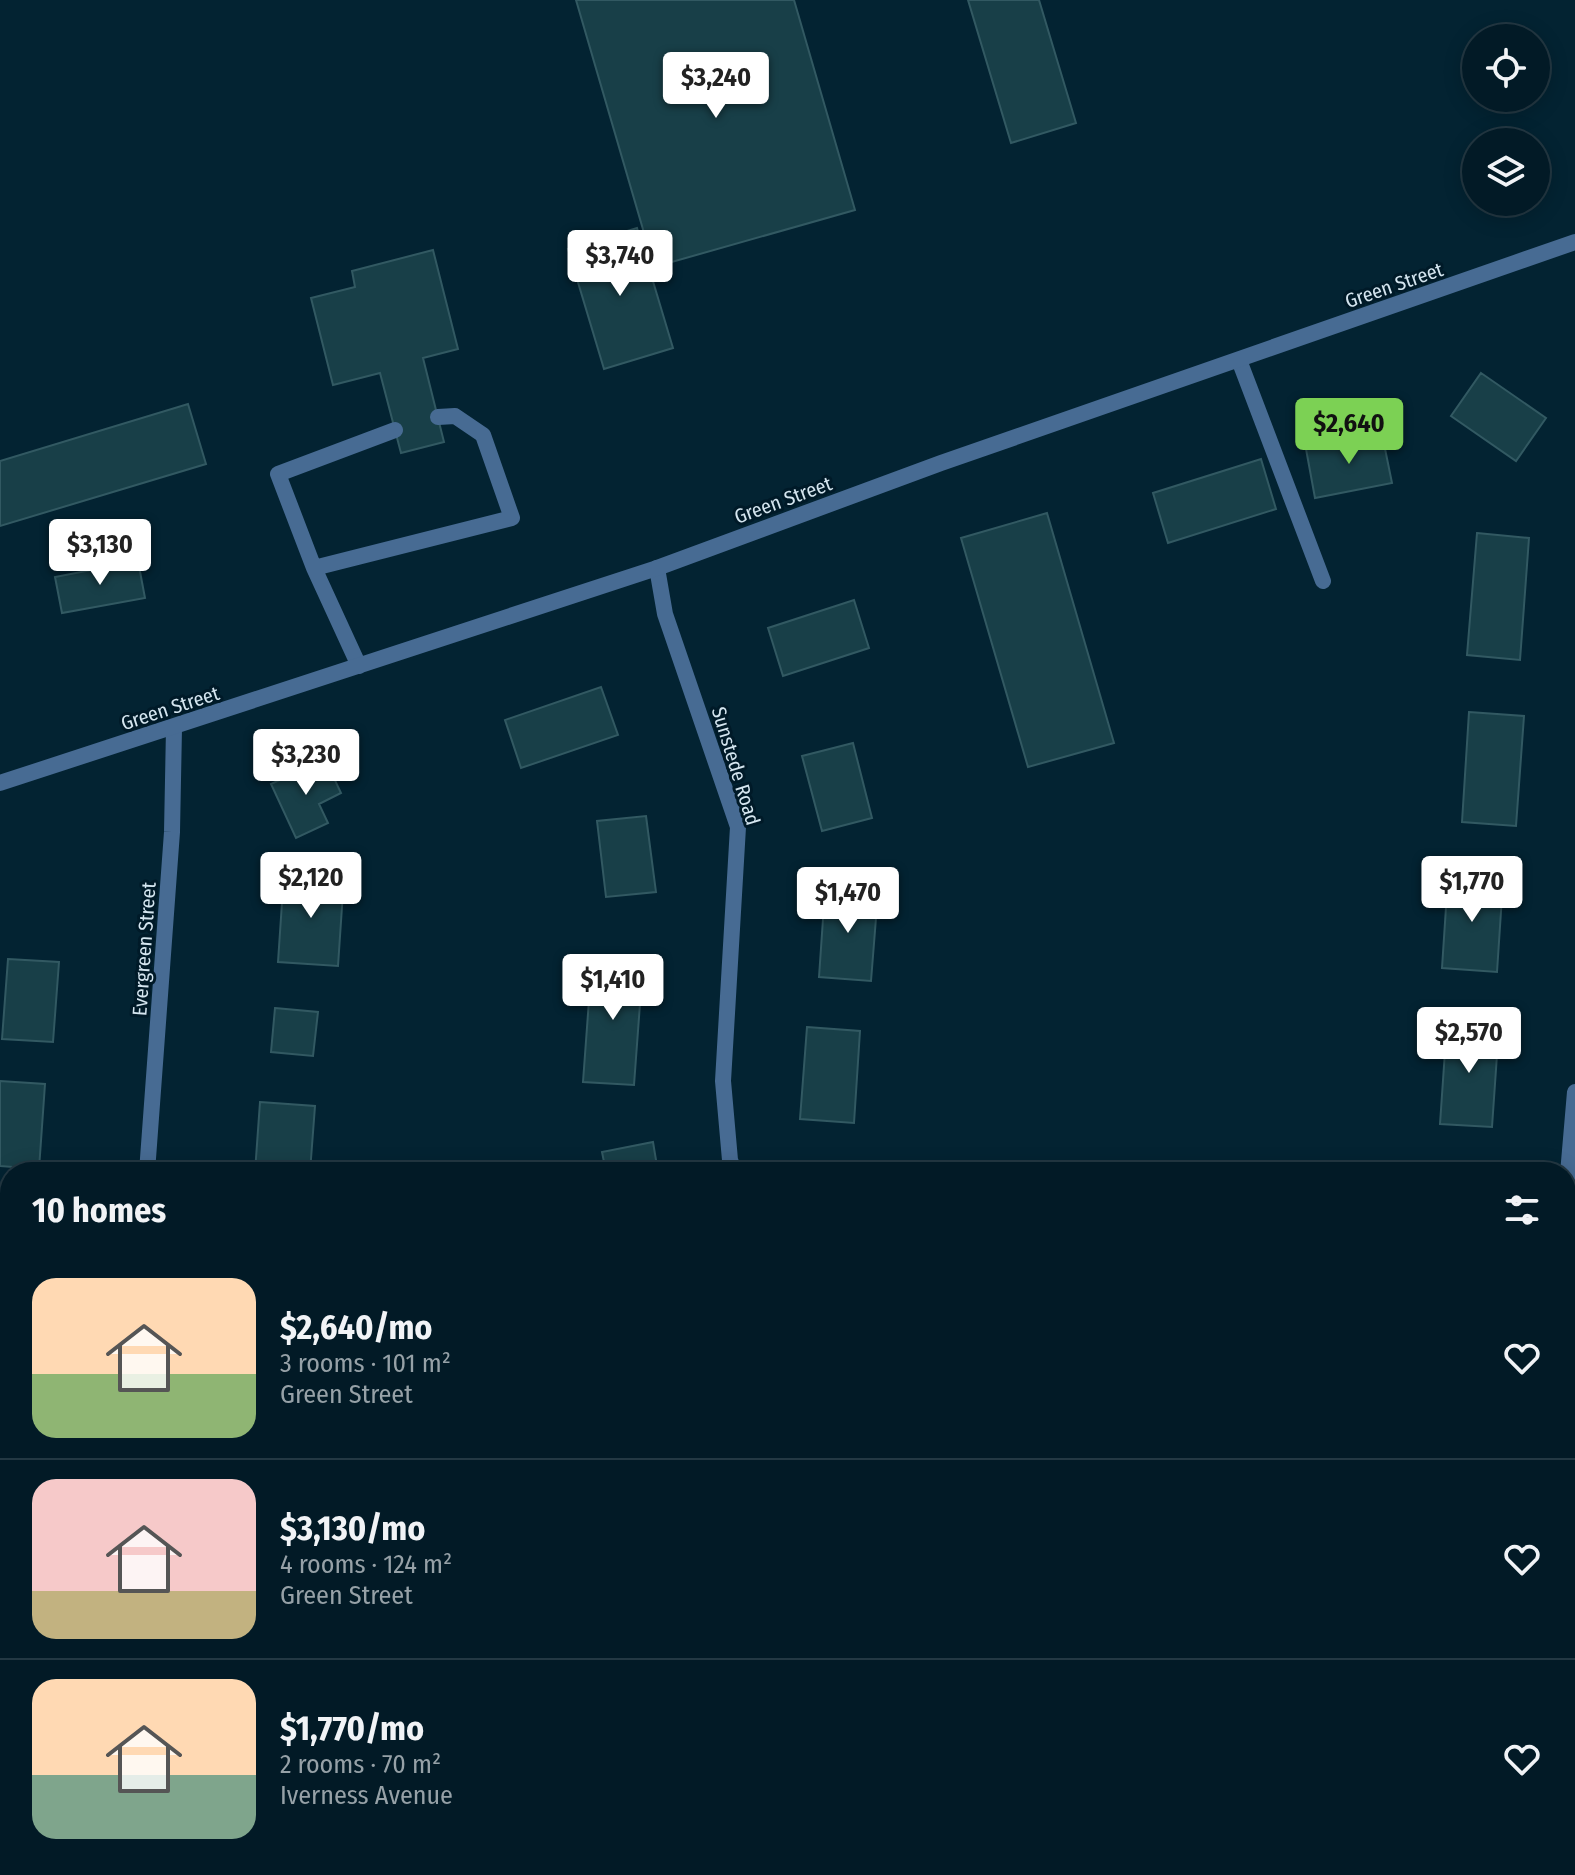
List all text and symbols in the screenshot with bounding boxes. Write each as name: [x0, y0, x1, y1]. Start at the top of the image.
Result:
map controls: [1462, 24, 1550, 216]
button: locate: [1462, 24, 1550, 112]
pin: $3,240: [651, 52, 781, 120]
text: $3,240: [681, 62, 751, 93]
button: layers: [1462, 128, 1550, 216]
pin: $3,740: [555, 230, 685, 298]
text: $3,740: [586, 240, 654, 271]
street label: Green Street: [1342, 257, 1447, 313]
pin: $2,640: [1284, 398, 1414, 466]
text: $2,640: [1313, 408, 1385, 439]
street label: Green Street: [731, 471, 835, 529]
pin: $3,130: [35, 519, 165, 587]
text: $3,130: [67, 529, 133, 560]
street label: Green Street: [118, 681, 223, 735]
street label: Sunstede Road: [707, 704, 765, 828]
pin: $3,230: [241, 729, 371, 797]
text: $3,230: [271, 739, 341, 770]
pin: $2,120: [246, 852, 376, 920]
pin: $1,770: [1407, 856, 1537, 924]
text: $2,120: [278, 862, 344, 893]
text: $1,770: [1439, 866, 1505, 897]
pin: $1,470: [783, 867, 913, 935]
text: $1,470: [815, 877, 881, 908]
street label: Evergreen Street: [127, 881, 161, 1017]
pin: $1,410: [548, 954, 678, 1022]
text: $1,410: [580, 964, 646, 995]
pin: $2,570: [1404, 1007, 1534, 1075]
text: $2,570: [1435, 1017, 1503, 1048]
icon: filters: [1500, 1188, 1544, 1232]
text: 10 homes: [32, 1190, 166, 1231]
text: $2,640/mo: [280, 1307, 433, 1348]
icon: home: [96, 1310, 192, 1406]
icon: heart: [1500, 1336, 1544, 1380]
text: 3 rooms · 101 m²: [280, 1348, 451, 1379]
text: Green Street: [280, 1379, 413, 1410]
text: $3,130/mo: [280, 1508, 425, 1549]
icon: home: [96, 1511, 192, 1607]
icon: heart: [1500, 1537, 1544, 1581]
text: 4 rooms · 124 m²: [280, 1549, 452, 1580]
text: Green Street: [280, 1580, 413, 1611]
text: $1,770/mo: [280, 1708, 424, 1749]
icon: home: [96, 1711, 192, 1807]
icon: heart: [1500, 1737, 1544, 1781]
text: 2 rooms · 70 m²: [280, 1749, 441, 1780]
text: Iverness Avenue: [280, 1780, 453, 1811]

